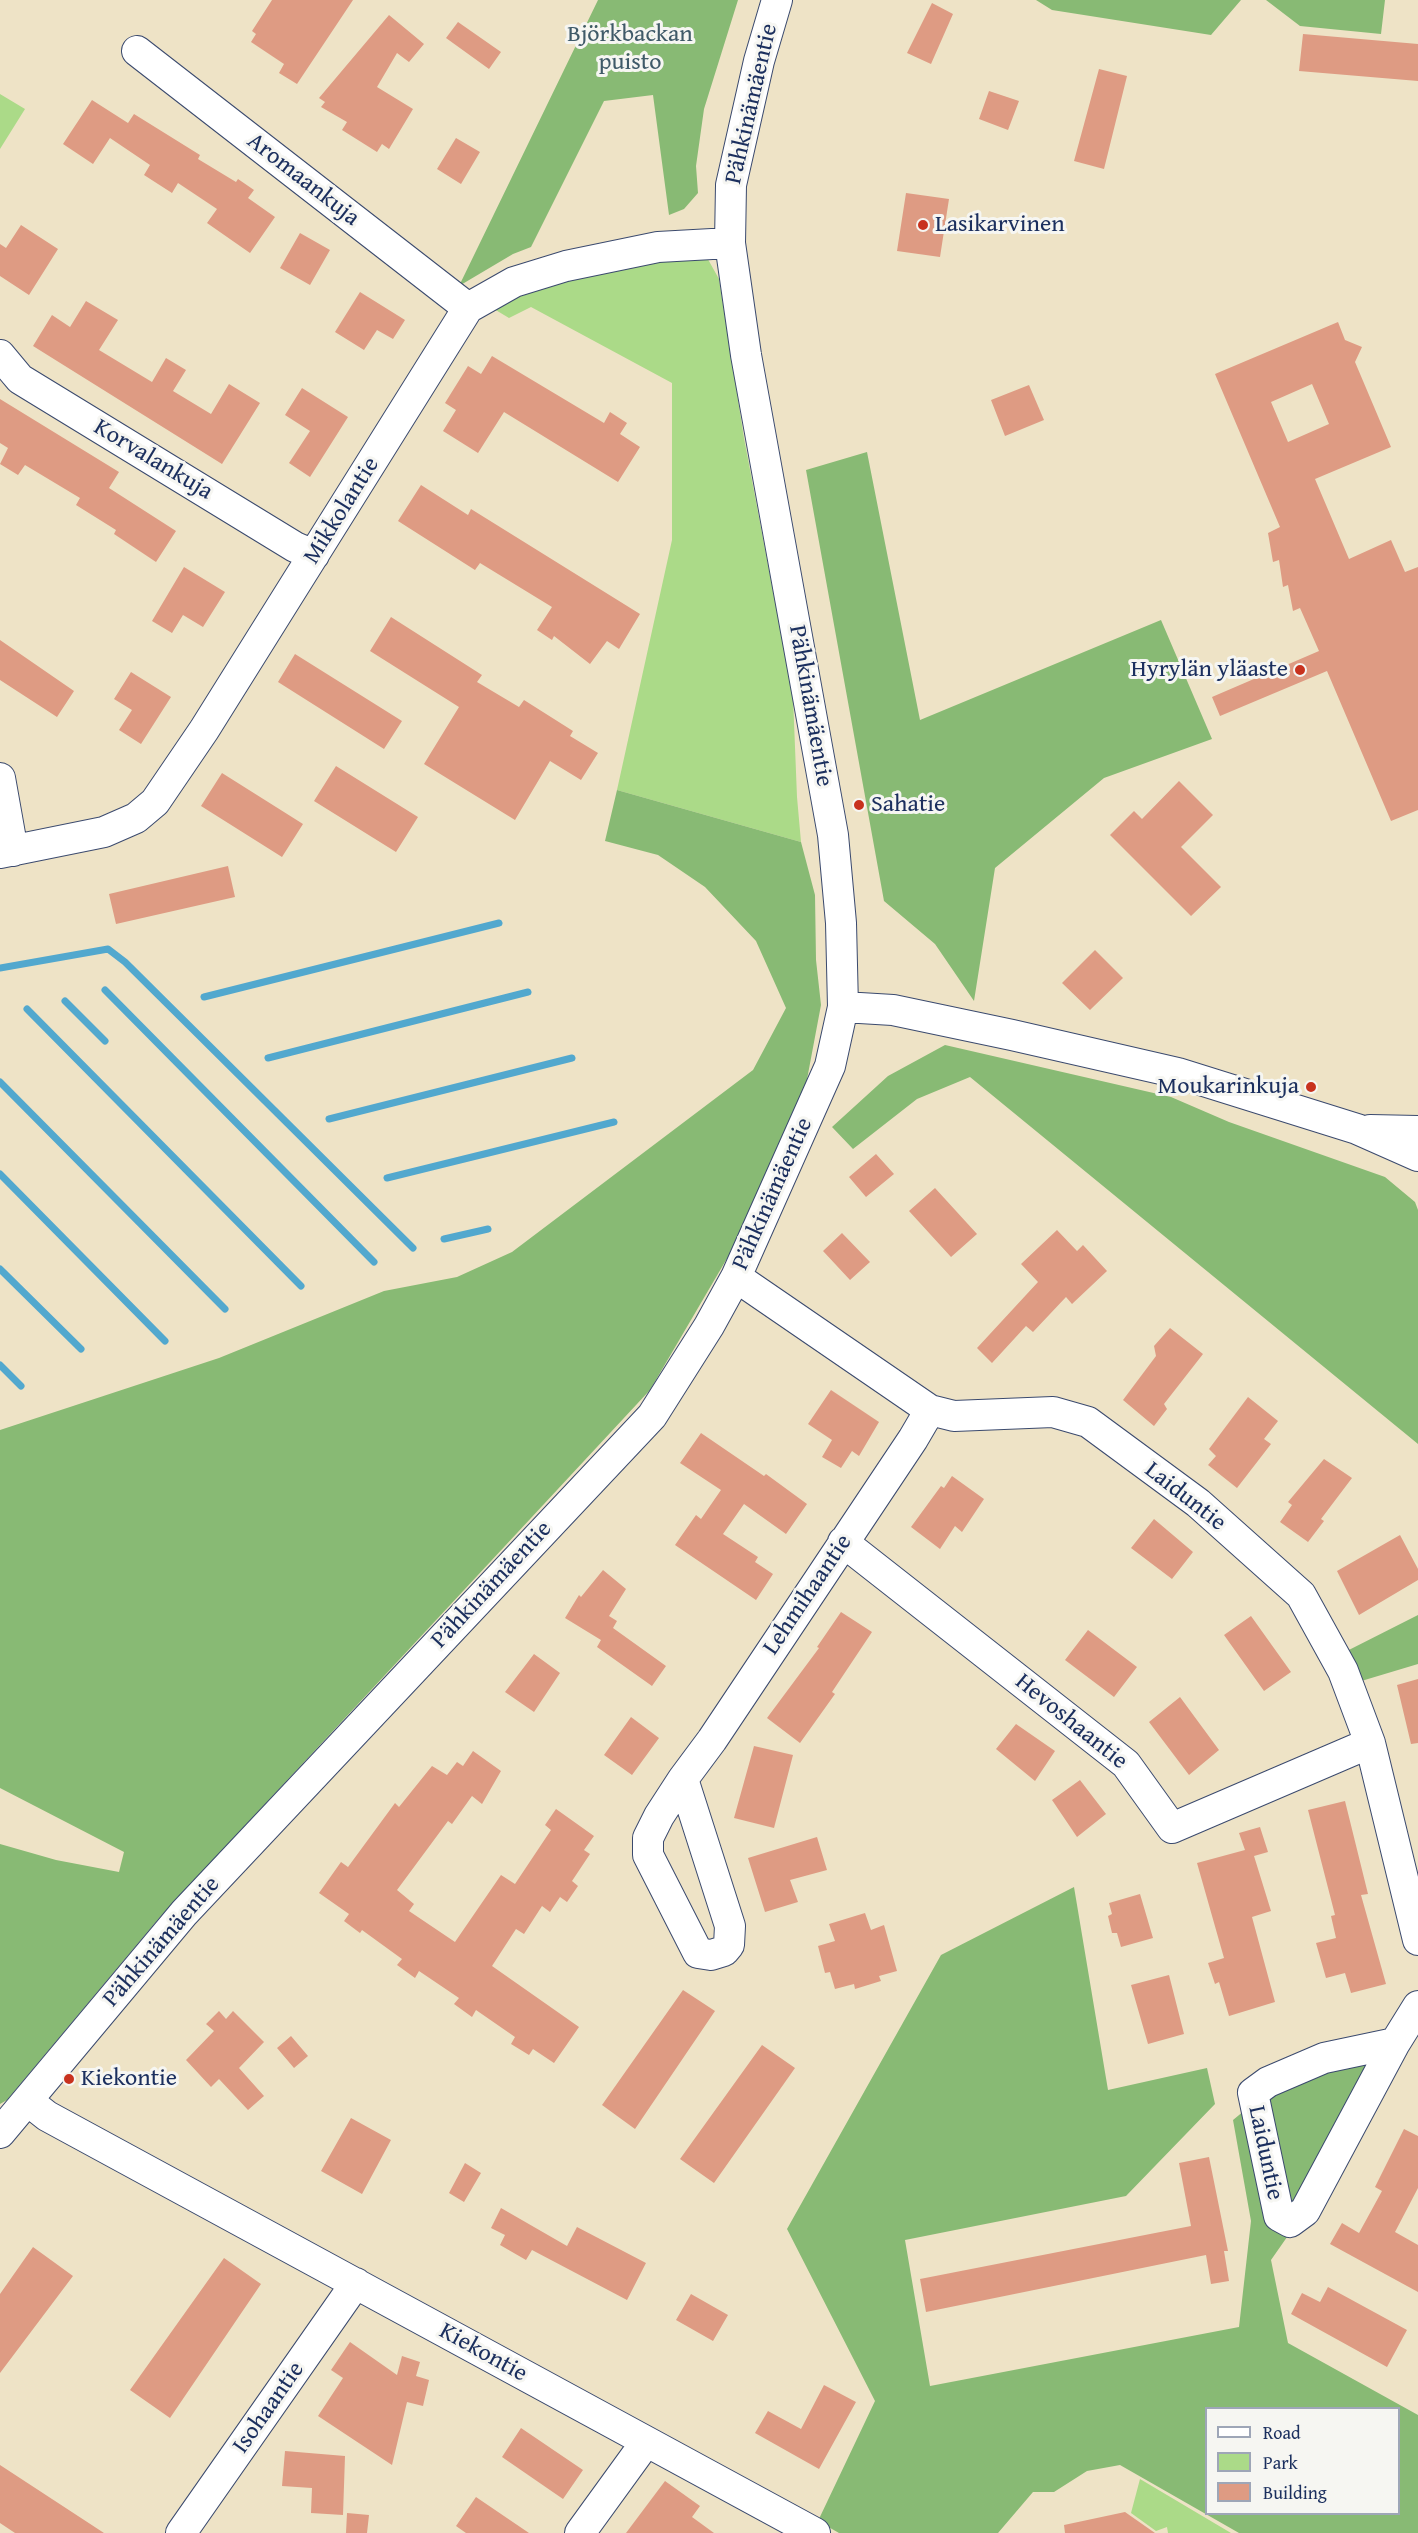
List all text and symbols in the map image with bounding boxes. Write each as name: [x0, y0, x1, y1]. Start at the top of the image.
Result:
park label: Björkbackan puisto: [567, 21, 693, 77]
street label: Pähkinämäentie: [720, 21, 784, 187]
street label: Aromaankuja: [241, 127, 365, 233]
place label: Lasikarvinen: [935, 211, 1065, 239]
marker: Lasikarvinen: [916, 218, 930, 232]
street label: Korvalankuja: [88, 413, 218, 507]
street label: Mikkolantie: [298, 452, 386, 570]
street label: Pähkinämäentie: [782, 623, 838, 789]
place label: Hyrylän yläaste: [1131, 656, 1288, 684]
marker: Hyrylän yläaste: [1293, 663, 1307, 677]
place label: Sahatie: [871, 791, 945, 819]
marker: Sahatie: [852, 798, 866, 812]
place label: Moukarinkuja: [1157, 1073, 1299, 1101]
marker: Moukarinkuja: [1304, 1080, 1318, 1094]
street label: Pähkinämäentie: [727, 1113, 819, 1275]
street label: Laiduntie: [1138, 1456, 1232, 1538]
street label: Pähkinämäentie: [426, 1515, 558, 1655]
street label: Lehmihaantie: [757, 1529, 859, 1661]
street label: Hevoshaantie: [1009, 1668, 1133, 1776]
street label: Pähkinämäentie: [97, 1871, 227, 2013]
place label: Kiekontie: [81, 2065, 177, 2093]
marker: Kiekontie: [62, 2072, 76, 2086]
street label: Laiduntie: [1241, 2103, 1289, 2203]
street label: Kiekontie: [434, 2317, 532, 2389]
street label: Isohaantie: [227, 2357, 311, 2459]
legend: [1205, 2407, 1400, 2515]
text: Road: [1263, 2419, 1301, 2446]
text: Park: [1263, 2449, 1298, 2476]
text: Building: [1263, 2479, 1327, 2506]

